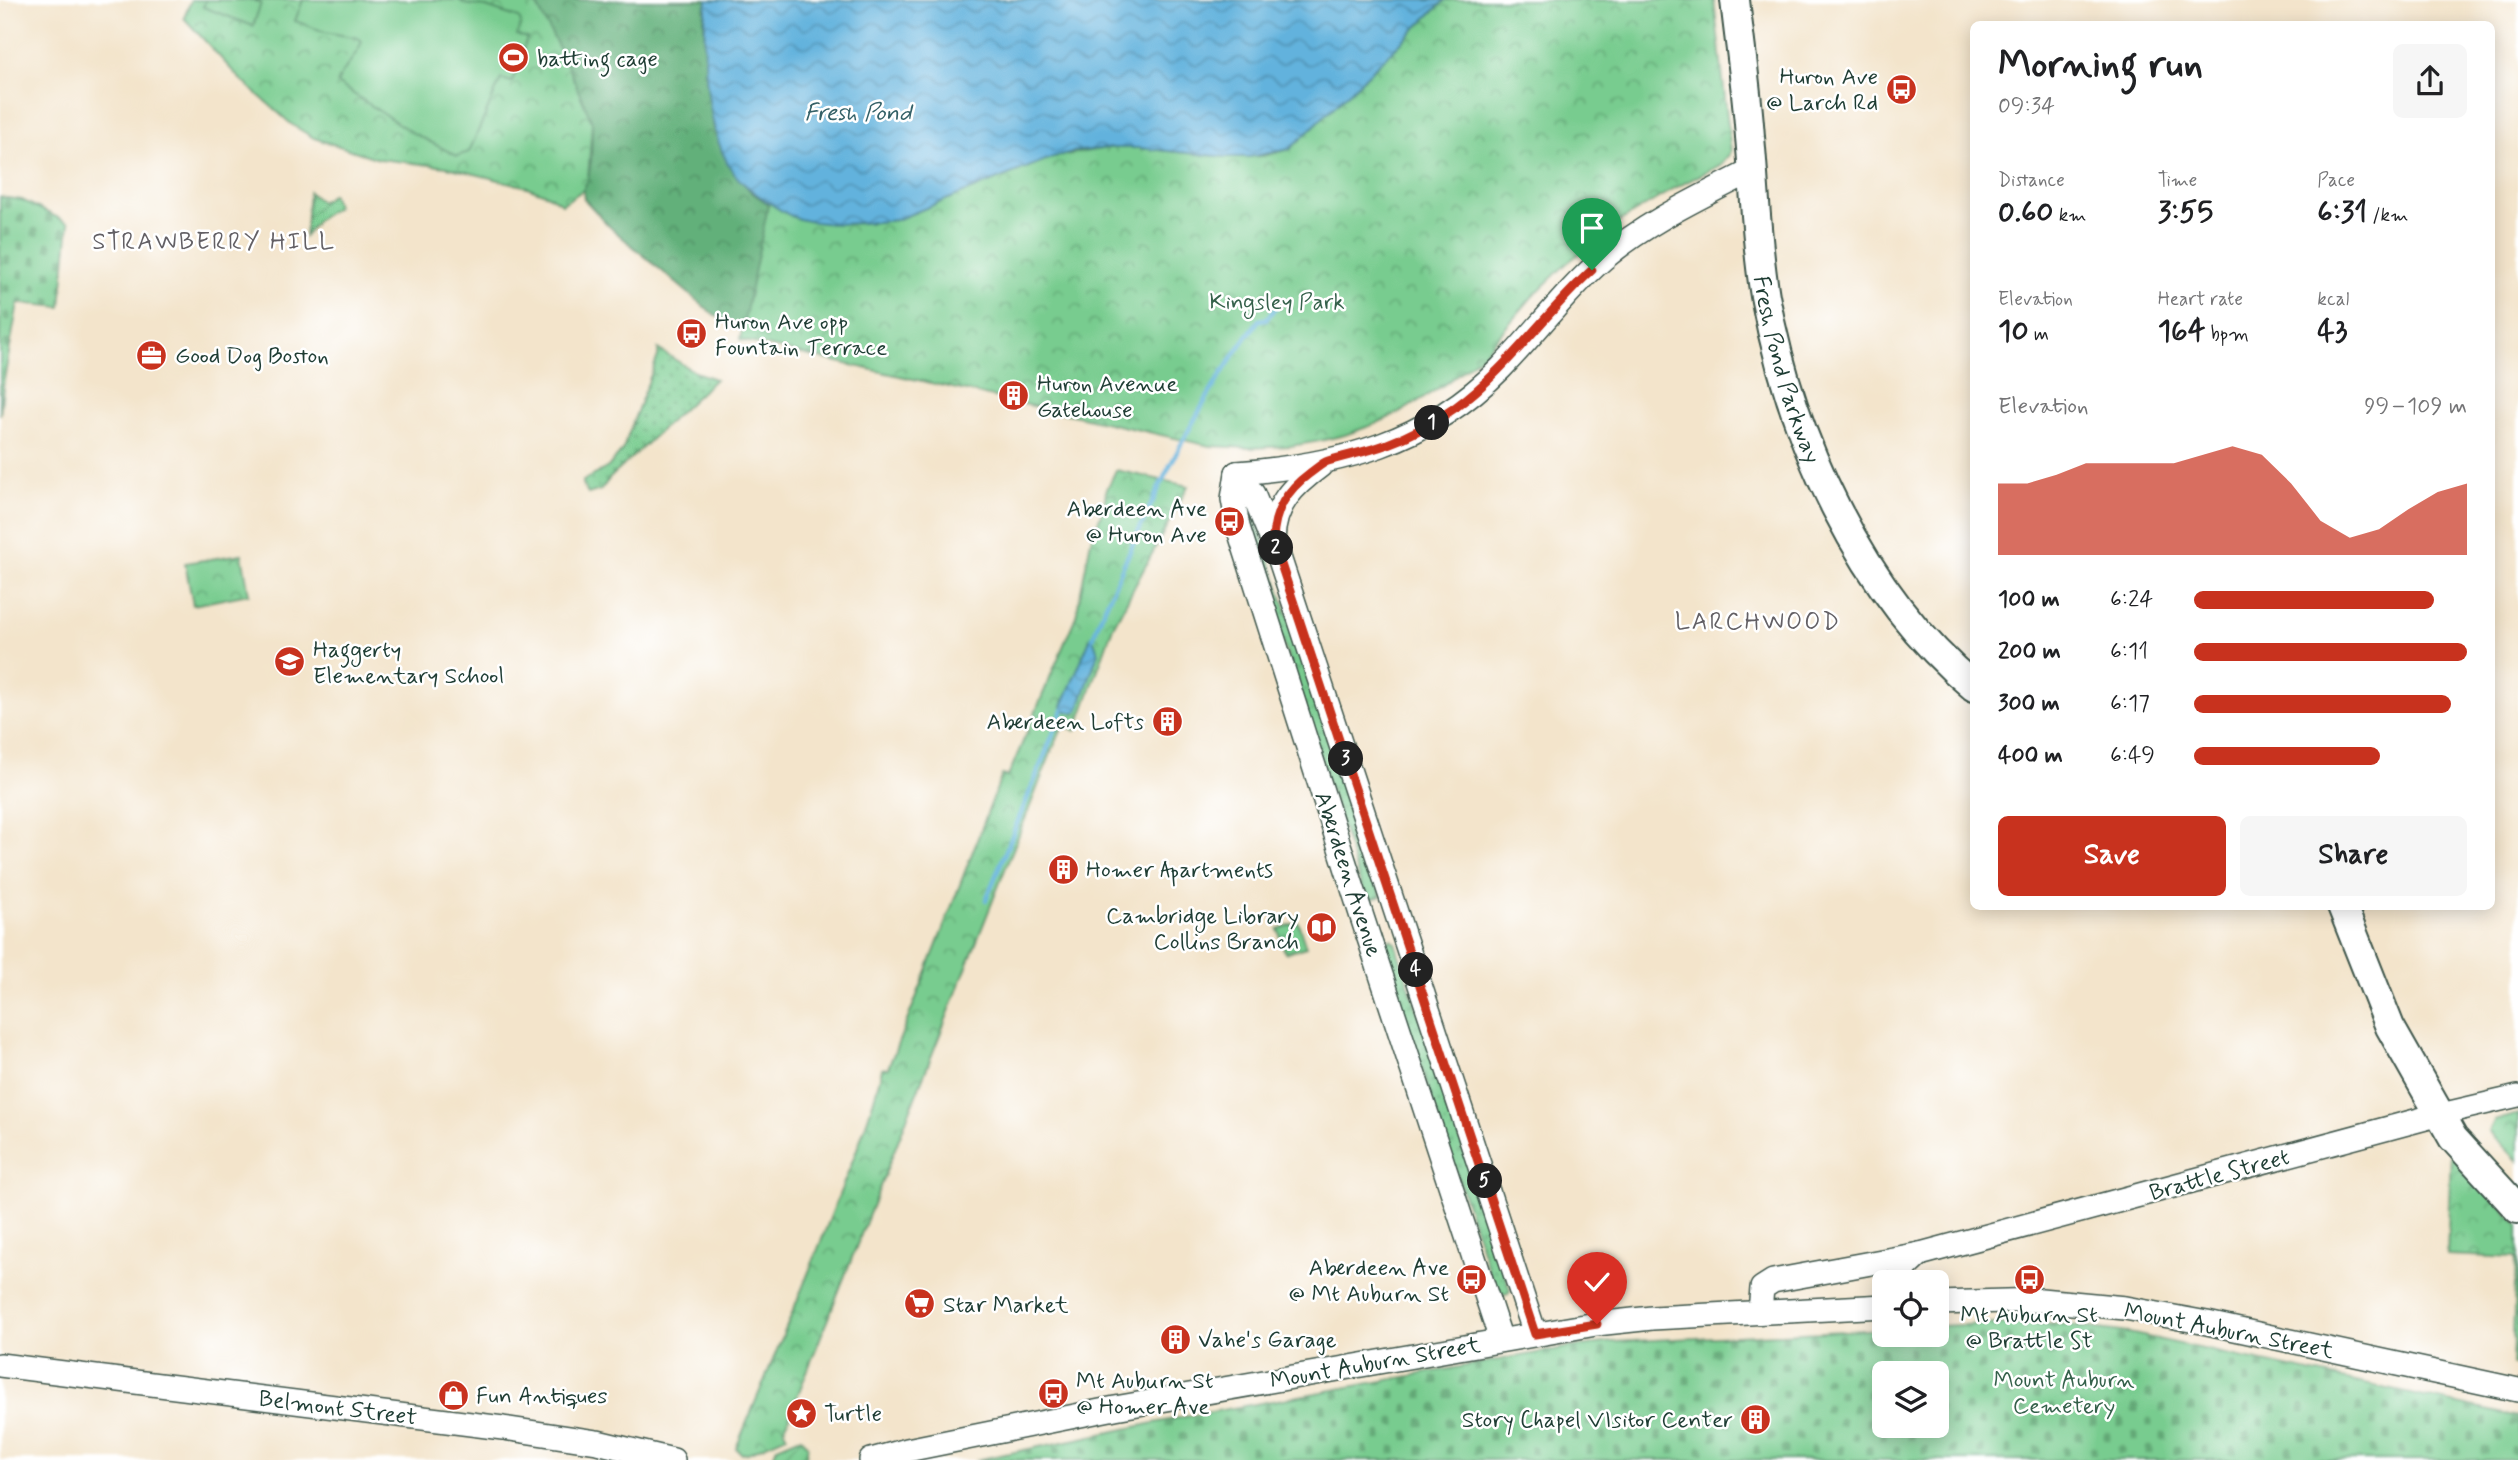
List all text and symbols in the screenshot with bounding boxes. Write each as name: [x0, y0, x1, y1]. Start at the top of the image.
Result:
sports icon: batting cage: [497, 41, 531, 75]
text: Morning run: [1998, 41, 2203, 90]
button: share: [2393, 44, 2467, 118]
place label: batting cage: [537, 45, 658, 77]
place label: Huron Ave @ Larch Rd: [1766, 63, 1878, 119]
bus stop icon: Huron Ave @ Larch Rd: [1884, 72, 1918, 106]
text: 09:34: [1998, 92, 2055, 122]
water label: Fresh Pond: [804, 98, 914, 129]
text: Distance: [1998, 168, 2065, 193]
text: Time: [2158, 168, 2197, 193]
text: Pace: [2317, 168, 2355, 193]
text: 0.60: [1998, 193, 2054, 232]
text: 3:55: [2158, 193, 2213, 232]
text: 6:31: [2317, 193, 2367, 232]
pin: [1562, 198, 1622, 270]
text: km: [2054, 203, 2086, 228]
text: /km: [2367, 203, 2408, 228]
icon: arrive: [1573, 209, 1611, 247]
district label: STRAWBERRY HILL: [92, 227, 336, 258]
street label: Fresh Pond Parkway: [1745, 274, 1827, 468]
text: Elevation: [1998, 287, 2073, 312]
text: Heart rate: [2158, 287, 2243, 312]
text: kcal: [2317, 287, 2349, 312]
park label: Kingsley Park: [1209, 288, 1345, 320]
place label: Huron Ave opp Fountain Terrace: [715, 308, 887, 364]
text: 10: [1998, 312, 2029, 351]
text: 164: [2158, 312, 2205, 351]
text: 43: [2317, 312, 2347, 351]
bus stop icon: Huron Ave opp Fountain Terrace: [675, 317, 709, 351]
text: m: [2029, 322, 2049, 347]
text: bpm: [2205, 322, 2249, 347]
office icon: Good Dog Boston: [135, 338, 169, 372]
place label: Good Dog Boston: [175, 342, 329, 372]
place label: Huron Avenue Gatehouse: [1037, 370, 1178, 426]
building icon: Huron Avenue Gatehouse: [997, 379, 1031, 413]
text: Elevation: [1998, 392, 2089, 422]
text: 99–109 m: [2364, 392, 2467, 422]
pin: 1: [1414, 406, 1450, 440]
text: 1: [1427, 410, 1436, 435]
place label: Aberdeen Ave @ Huron Ave: [1067, 495, 1207, 551]
bus stop icon: Aberdeen Ave @ Huron Ave: [1213, 504, 1247, 538]
pin: 2: [1258, 530, 1294, 566]
text: 2: [1271, 535, 1280, 560]
text: 100 m: [1998, 585, 2060, 615]
text: 6:24: [2110, 585, 2153, 615]
district label: LARCHWOOD: [1675, 607, 1841, 638]
place label: Haggerty Elementary School: [313, 636, 504, 692]
text: 200 m: [1998, 637, 2061, 667]
text: 6:11: [2110, 637, 2148, 667]
school or university icon: Haggerty Elementary School: [273, 645, 307, 679]
text: 300 m: [1998, 689, 2060, 719]
text: 6:17: [2110, 689, 2150, 719]
building icon: Aberdeen Lofts: [1150, 704, 1184, 738]
place label: Aberdeen Lofts: [986, 708, 1144, 738]
text: 400 m: [1998, 741, 2063, 771]
text: 6:49: [2110, 741, 2155, 771]
pin: 3: [1328, 742, 1364, 776]
text: 3: [1341, 746, 1350, 771]
street label: Aberdeen Avenue: [1306, 788, 1388, 961]
button: Save: [1998, 816, 2226, 896]
button: Share: [2240, 816, 2467, 896]
building icon: Homer Apartments: [1046, 852, 1080, 886]
place label: Homer Apartments: [1086, 856, 1273, 887]
place label: Cambridge Library Collins Branch: [1106, 902, 1299, 958]
library icon: Cambridge Library Collins Branch: [1305, 911, 1339, 945]
pin: 4: [1398, 953, 1434, 988]
text: 4: [1410, 957, 1421, 982]
street label: Brattle Street: [2146, 1143, 2293, 1209]
pin: 5: [1468, 1164, 1502, 1198]
text: 5: [1479, 1168, 1490, 1193]
pin: [1567, 1252, 1627, 1324]
place label: Aberdeen Ave @ Mt Auburn St: [1288, 1254, 1449, 1310]
bus stop icon: Aberdeen Ave @ Mt Auburn St: [1455, 1263, 1489, 1297]
icon: check: [1578, 1263, 1616, 1301]
bus stop icon: Mt Auburn St @ Brattle St: [2012, 1263, 2046, 1297]
map controls: [1872, 1270, 1949, 1438]
button: locate: [1872, 1270, 1949, 1347]
supermarket icon: Star Market: [903, 1287, 937, 1321]
place label: Star Market: [943, 1291, 1069, 1321]
street label: Mount Auburn Street: [2121, 1297, 2336, 1367]
place label: Mt Auburn St @ Brattle St: [1960, 1301, 2098, 1357]
building icon: Vahe's Garage: [1158, 1322, 1192, 1356]
place label: Vahe's Garage: [1198, 1326, 1337, 1356]
street label: Mount Auburn Street: [1268, 1331, 1483, 1397]
button: layers: [1872, 1361, 1949, 1438]
park label: Mount Auburn Cemetery: [1994, 1366, 2134, 1422]
place label: Mt Auburn St @ Homer Ave: [1076, 1367, 1214, 1423]
bus stop icon: Mt Auburn St @ Homer Ave: [1036, 1376, 1070, 1410]
shop icon: Fun Antiques: [436, 1378, 470, 1412]
place label: Fun Antiques: [476, 1382, 608, 1412]
street label: Belmont Street: [257, 1384, 419, 1434]
place icon: Turtle: [784, 1396, 818, 1430]
place label: Turtle: [824, 1400, 882, 1430]
building icon: Story Chapel VIsitor Center: [1739, 1402, 1773, 1436]
place label: Story Chapel VIsitor Center: [1462, 1406, 1733, 1436]

